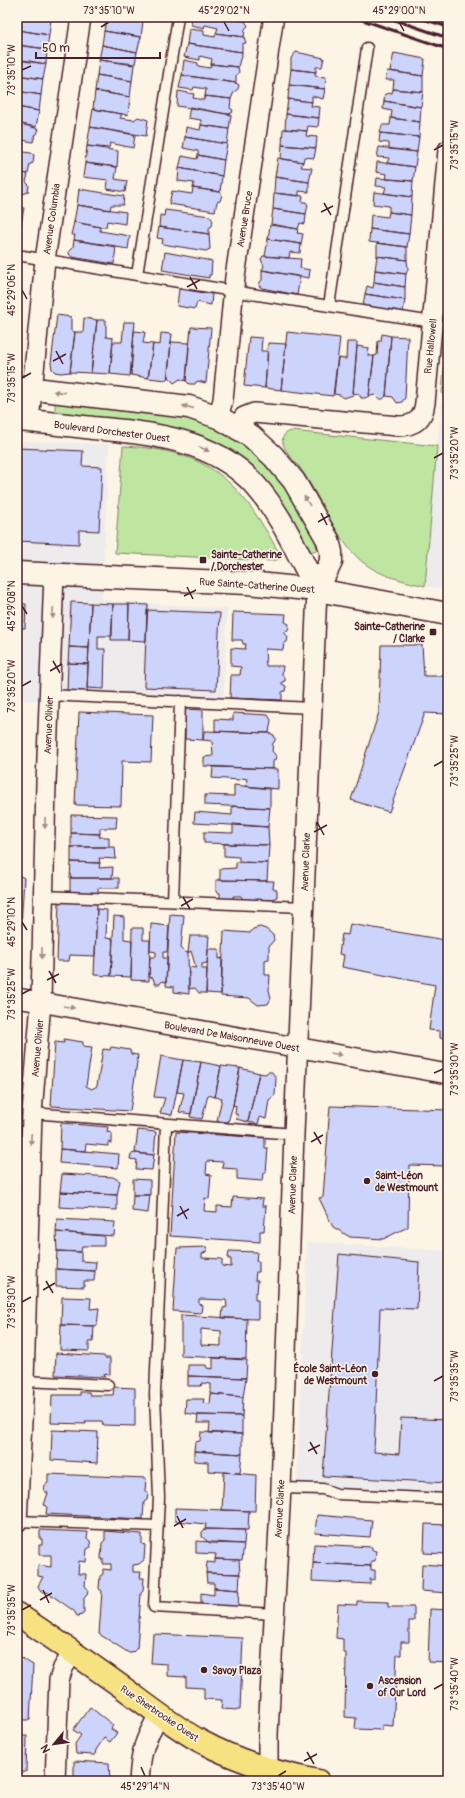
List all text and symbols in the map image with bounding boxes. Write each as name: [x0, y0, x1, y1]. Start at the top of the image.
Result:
text: 73°35'10"W: [83, 5, 135, 17]
text: 45°29'02"N: [198, 5, 250, 17]
text: 45°29'00"N: [373, 5, 426, 17]
scale bar: [36, 34, 160, 60]
text: 50 m: [42, 41, 70, 56]
text: 73°35'10"W: [6, 44, 18, 96]
text: 73°35'15"W: [449, 119, 461, 170]
street label: Avenue Columbia: [41, 182, 63, 256]
street label: Avenue Bruce: [235, 190, 255, 248]
text: 45°29'06"N: [6, 264, 18, 316]
street label: Rue Hallowell: [422, 318, 440, 374]
text: 73°35'15"W: [6, 352, 18, 403]
one-way arrow: [53, 388, 65, 395]
one-way arrow: [182, 404, 195, 410]
street label: Boulevard Dorchester Ouest: [53, 419, 172, 445]
text: 73°35'20"W: [449, 426, 461, 480]
one-way arrow: [198, 446, 210, 453]
one-way arrow: [303, 495, 310, 507]
place label: Sainte-Catherine / Dorchester: [211, 549, 283, 573]
marker: Sainte-Catherine / Dorchester: [198, 555, 208, 565]
street label: Rue Sainte-Catherine Ouest: [199, 576, 316, 596]
text: 45°29'08"N: [6, 580, 18, 632]
one-way arrow: [49, 607, 56, 619]
place label: Sainte-Catherine / Clarke: [354, 621, 426, 645]
marker: Sainte-Catherine / Clarke: [428, 627, 438, 637]
text: 73°35'20"W: [6, 659, 18, 713]
street label: Avenue Olivier: [42, 695, 56, 754]
text: 73°35'25"W: [449, 735, 461, 787]
one-way arrow: [42, 817, 48, 830]
street label: Avenue Clarke: [299, 832, 313, 892]
text: 45°29'10"N: [6, 897, 18, 947]
one-way arrow: [39, 947, 45, 960]
text: 73°35'25"W: [6, 968, 18, 1020]
one-way arrow: [63, 1004, 75, 1010]
street label: Avenue Olivier: [29, 1018, 47, 1078]
street label: Boulevard De Maisonneuve Ouest: [163, 1019, 301, 1055]
text: 73°35'30"W: [449, 1042, 461, 1096]
one-way arrow: [330, 1051, 342, 1057]
one-way arrow: [28, 1133, 35, 1145]
street label: Avenue Clarke: [286, 1155, 300, 1215]
place label: Saint-Léon de Westmount: [375, 1170, 439, 1194]
marker: Saint-Léon de Westmount: [362, 1176, 372, 1186]
text: 73°35'30"W: [6, 1275, 18, 1329]
text: 73°35'35"W: [449, 1350, 461, 1402]
place label: École Saint-Léon de Westmount: [294, 1361, 368, 1387]
marker: École Saint-Léon de Westmount: [370, 1369, 380, 1379]
street label: Avenue Clarke: [272, 1479, 288, 1539]
text: 73°35'35"W: [6, 1584, 18, 1636]
text: 73°35'40"W: [449, 1657, 461, 1711]
marker: Savoy Plaza: [199, 1665, 209, 1675]
place label: Savoy Plaza: [212, 1665, 262, 1677]
place label: Ascension of Our Lord: [377, 1675, 426, 1699]
marker: Ascension of Our Lord: [365, 1681, 375, 1691]
street label: Rue Sherbrooke Ouest: [118, 1683, 202, 1745]
north arrow: [34, 1724, 74, 1764]
text: N: [38, 1742, 53, 1755]
text: 45°29'14"N: [121, 1781, 170, 1793]
text: 73°35'40"W: [251, 1781, 305, 1793]

